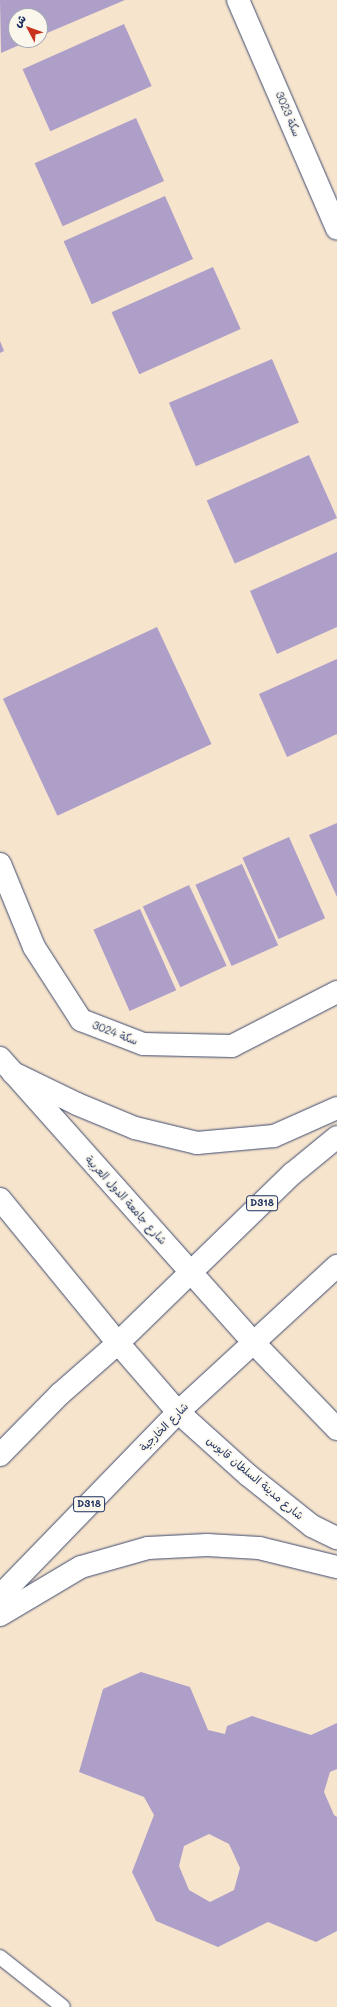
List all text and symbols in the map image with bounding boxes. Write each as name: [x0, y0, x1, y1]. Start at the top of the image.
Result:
north arrow: [8, 8, 48, 48]
text: ش: [10, 11, 29, 30]
street label: سكة 3023: [273, 89, 303, 139]
street label: سكة 3024: [90, 1018, 140, 1048]
street label: شارع جامعة الدول العربية: [83, 1153, 169, 1247]
road number: D318: [246, 1195, 278, 1211]
street label: شارع الخارجية: [137, 1400, 191, 1454]
street label: شارع مدينة السلطان قابوس: [204, 1434, 306, 1522]
road number: D318: [73, 1496, 105, 1512]

